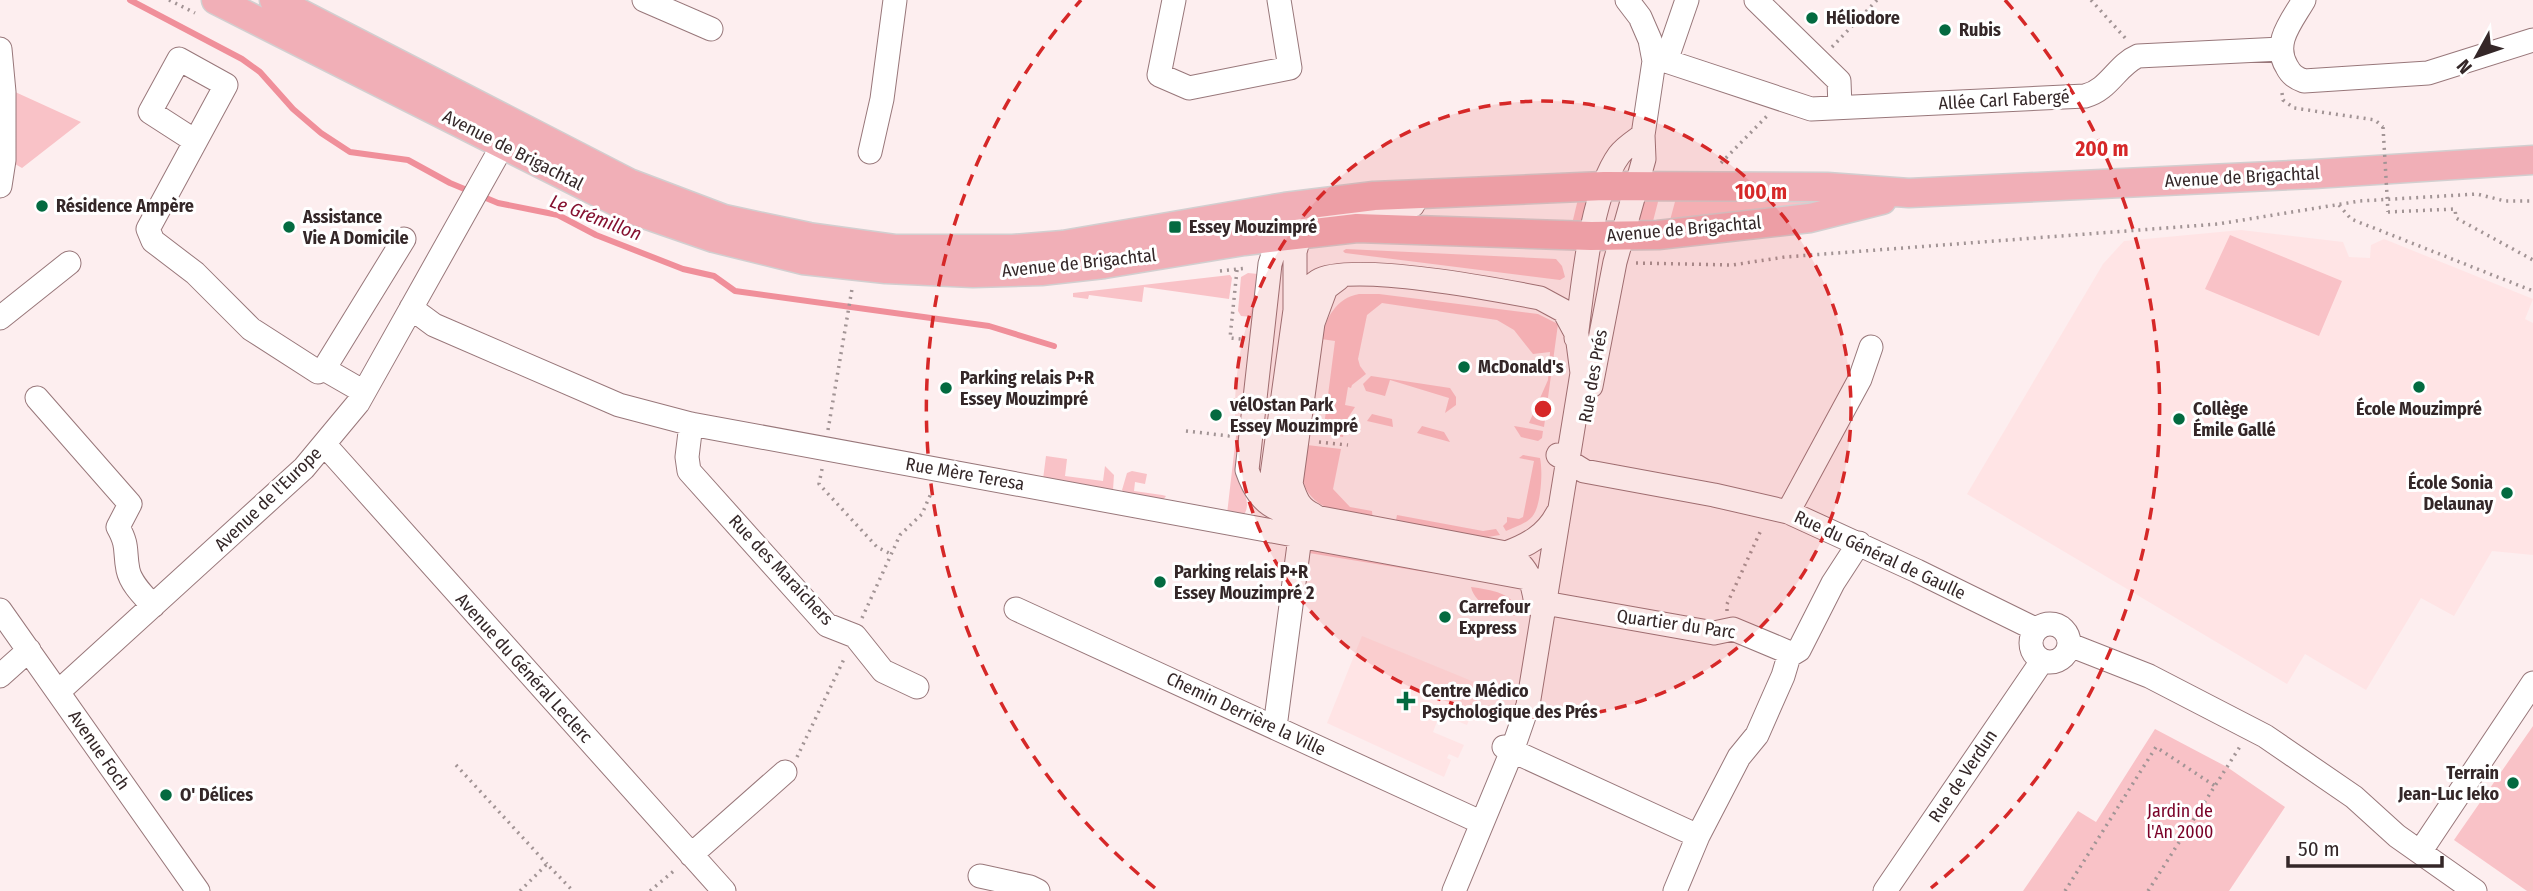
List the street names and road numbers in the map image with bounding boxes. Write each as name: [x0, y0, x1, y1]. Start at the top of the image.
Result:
street label: Allée Carl Fabergé: [1938, 86, 2070, 114]
street label: Avenue de Brigachtal: [439, 105, 587, 195]
street label: Avenue de Brigachtal: [2164, 162, 2320, 192]
street label: Avenue de Brigachtal: [1606, 211, 1762, 247]
street label: Avenue de Brigachtal: [1001, 244, 1157, 282]
street label: Rue des Prés: [1574, 327, 1612, 424]
street label: Avenue de l'Europe: [210, 442, 326, 556]
street label: Rue Mère Teresa: [904, 453, 1026, 495]
street label: Rue du Général de Gaulle: [1791, 506, 1969, 604]
street label: Rue des Maraîchers: [724, 510, 838, 630]
street label: Avenue du Général Leclerc: [451, 589, 597, 748]
street label: Quartier du Parc: [1615, 605, 1737, 643]
street label: Chemin Derrière la Ville: [1163, 667, 1329, 761]
street label: Avenue Foch: [64, 706, 134, 794]
street label: Rue de Verdun: [1924, 725, 2002, 827]

